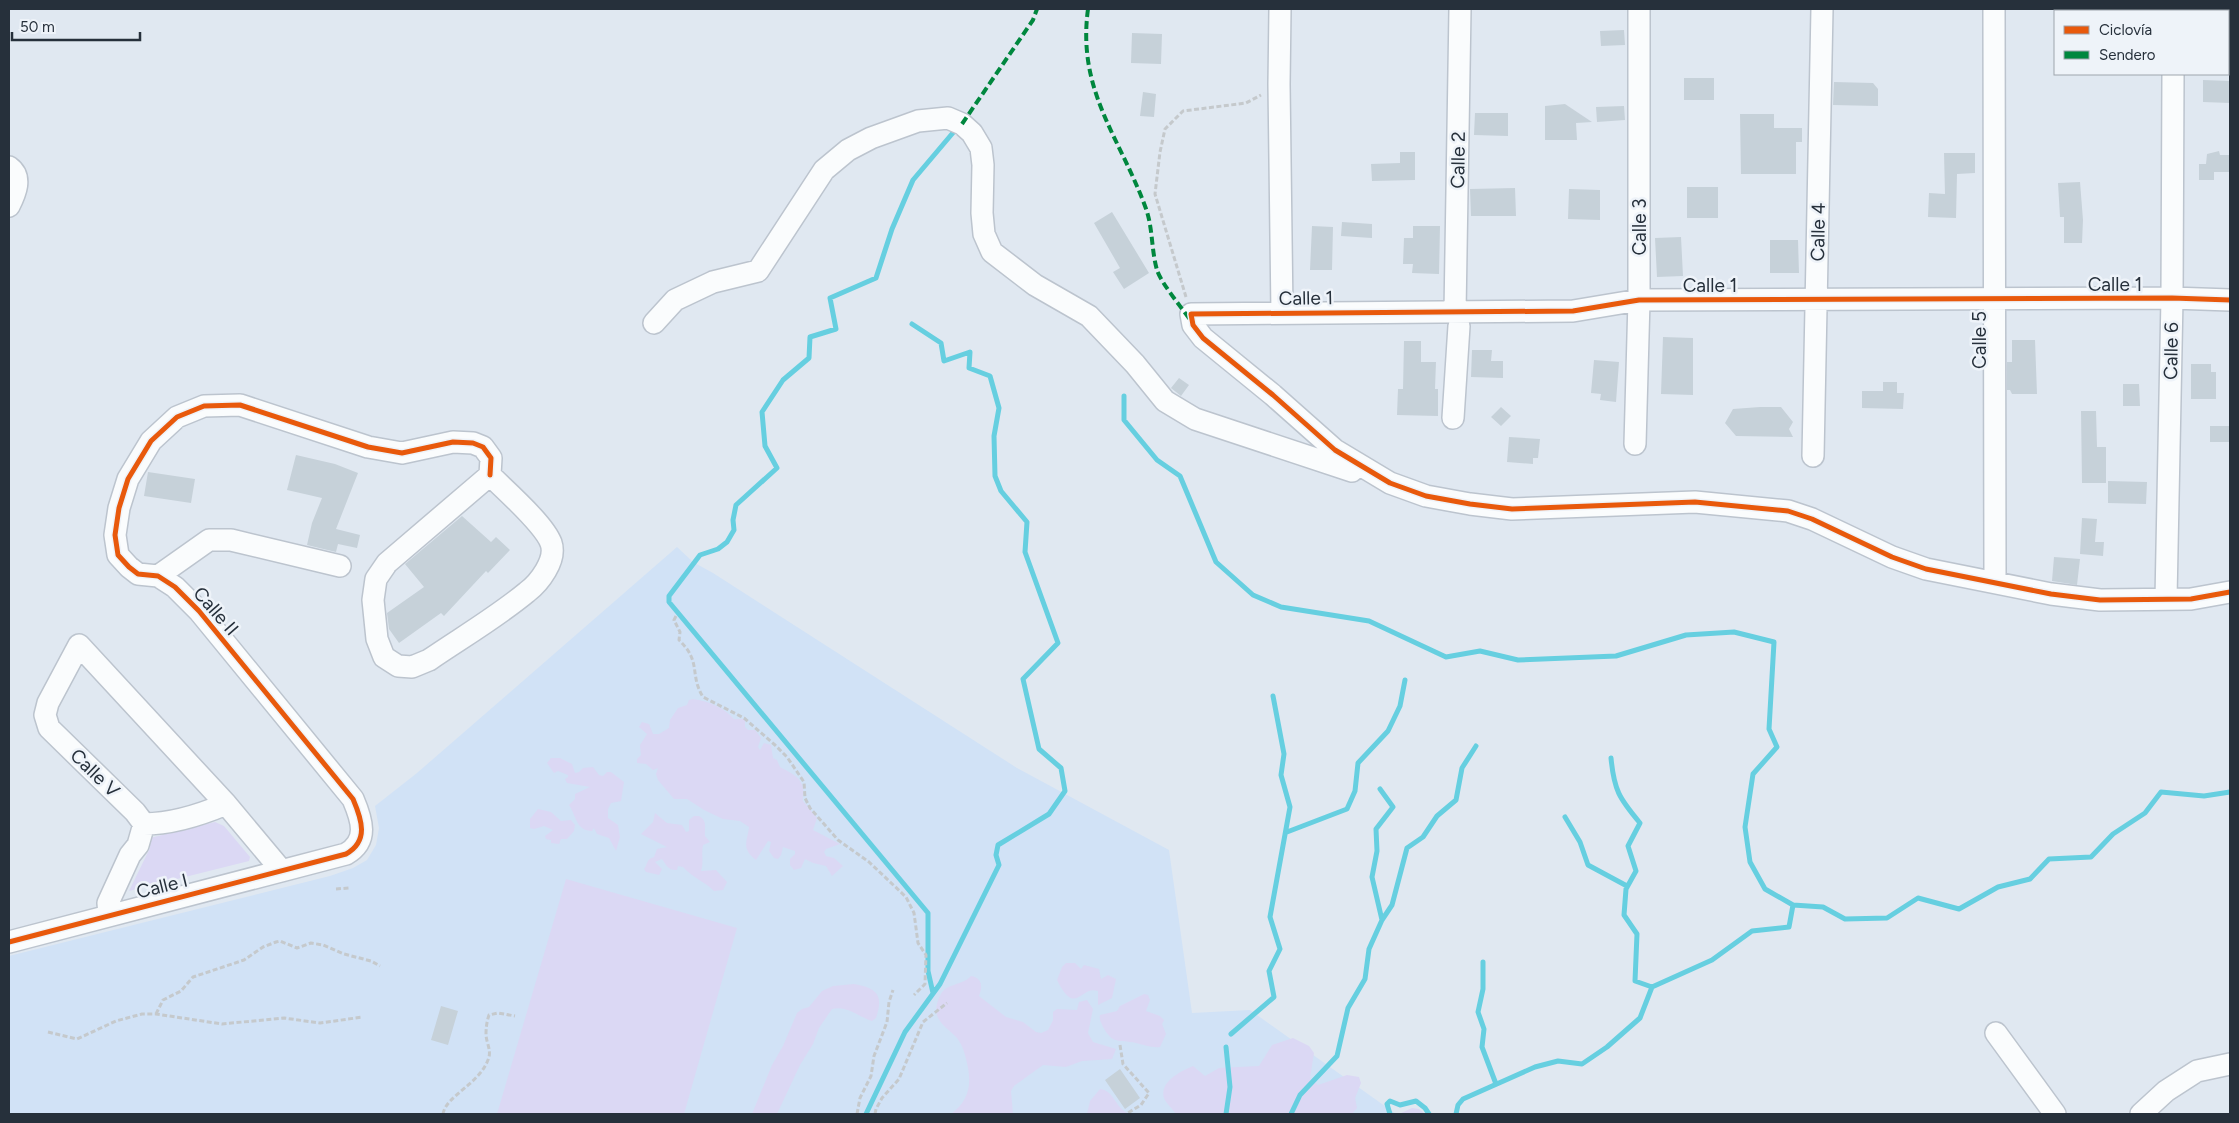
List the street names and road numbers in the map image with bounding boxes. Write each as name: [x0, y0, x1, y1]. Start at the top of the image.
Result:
street label: Calle 2: [1446, 131, 1470, 189]
street label: Calle 3: [1628, 198, 1651, 256]
street label: Calle 4: [1806, 202, 1830, 262]
street label: Calle 1: [2088, 273, 2142, 296]
street label: Calle 1: [1683, 274, 1737, 297]
street label: Calle 1: [1278, 286, 1334, 310]
street label: Calle 5: [1968, 311, 1991, 369]
street label: Calle 6: [2159, 322, 2183, 380]
street label: Calle II: [189, 582, 243, 640]
street label: Calle V: [65, 744, 125, 802]
street label: Calle I: [134, 869, 190, 903]

